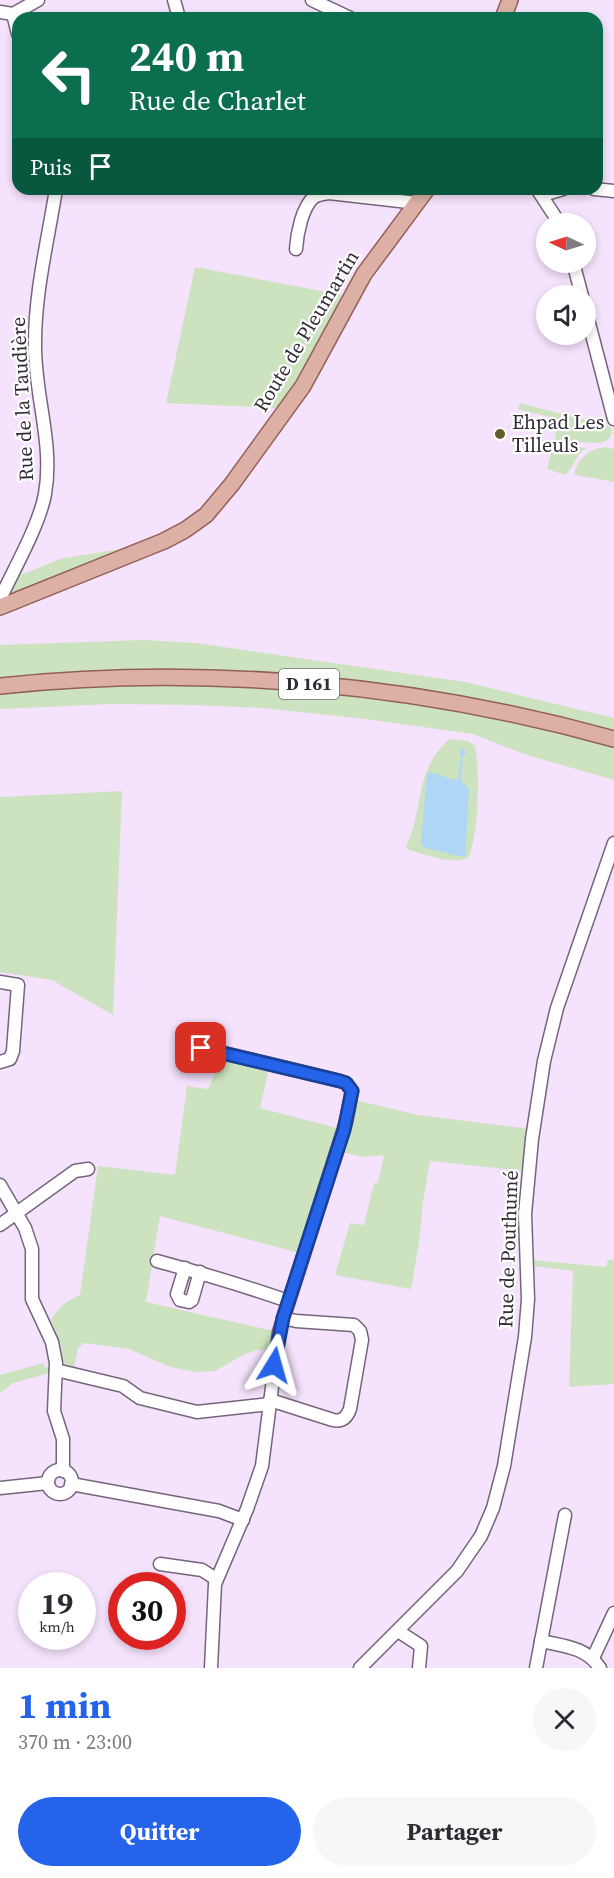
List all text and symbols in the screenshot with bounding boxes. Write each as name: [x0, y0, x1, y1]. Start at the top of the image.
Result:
text: 240 m: [129, 27, 244, 85]
icon: left: [30, 36, 108, 114]
text: Rue de Charlet: [129, 82, 306, 119]
icon: arrive: [84, 150, 117, 183]
text: Puis: [30, 152, 72, 182]
north arrow: [536, 213, 596, 273]
map controls: [536, 213, 596, 345]
street label: Route de Pleumartin: [247, 245, 365, 417]
button: sound: [536, 285, 596, 345]
street label: Rue de la Taudière: [4, 316, 40, 482]
place label: Ehpad Les Tilleuls: [512, 408, 604, 459]
marker: Ehpad Les Tilleuls: [493, 427, 507, 441]
road number: D 161: [279, 669, 339, 699]
pin: [175, 1022, 226, 1073]
icon: arrive: [184, 1031, 217, 1064]
street label: Rue de Pouthumé: [491, 1170, 525, 1328]
position arrow: [242, 1333, 306, 1397]
speed limit sign: 30: [108, 1572, 186, 1650]
text: 19: [41, 1583, 73, 1624]
text: km/h: [39, 1616, 75, 1637]
text: 1 min: [18, 1681, 111, 1730]
button: close: [533, 1688, 596, 1751]
text: 370 m · 23:00: [18, 1728, 132, 1756]
button: Quitter: [18, 1797, 301, 1866]
button: Partager: [313, 1797, 596, 1866]

